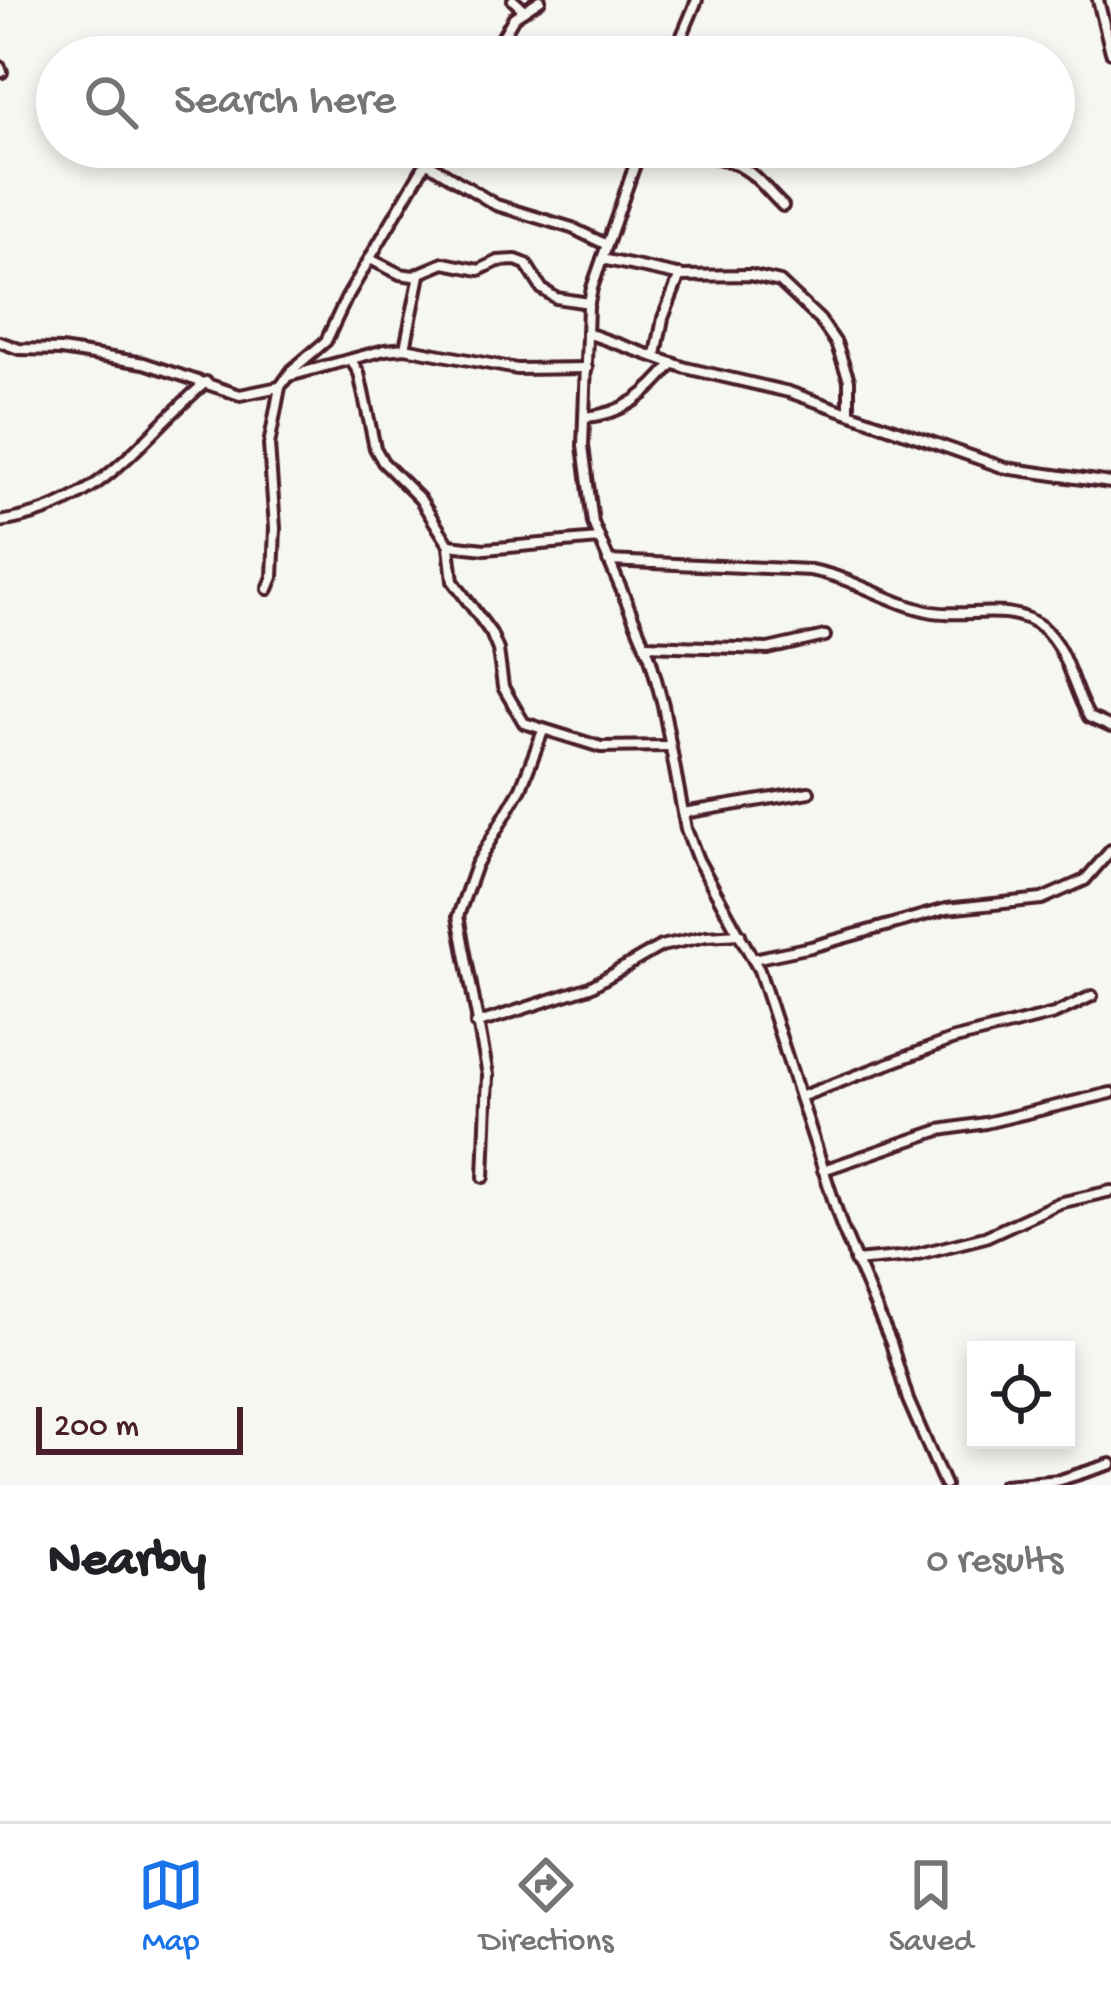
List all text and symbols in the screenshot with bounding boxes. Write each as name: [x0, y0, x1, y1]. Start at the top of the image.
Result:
search box: [36, 36, 1075, 168]
icon: search: [78, 69, 144, 135]
text: Search here: [174, 76, 396, 129]
map controls: [967, 1341, 1075, 1449]
button: locate: [967, 1341, 1075, 1449]
scale bar: [36, 1401, 243, 1454]
text: 200 m: [54, 1409, 139, 1447]
text: Nearby: [48, 1533, 206, 1593]
text: 0 results: [926, 1540, 1063, 1586]
tab: Map: [138, 1852, 204, 1962]
tab: Directions: [479, 1852, 613, 1962]
tab: Saved: [889, 1852, 973, 1962]

